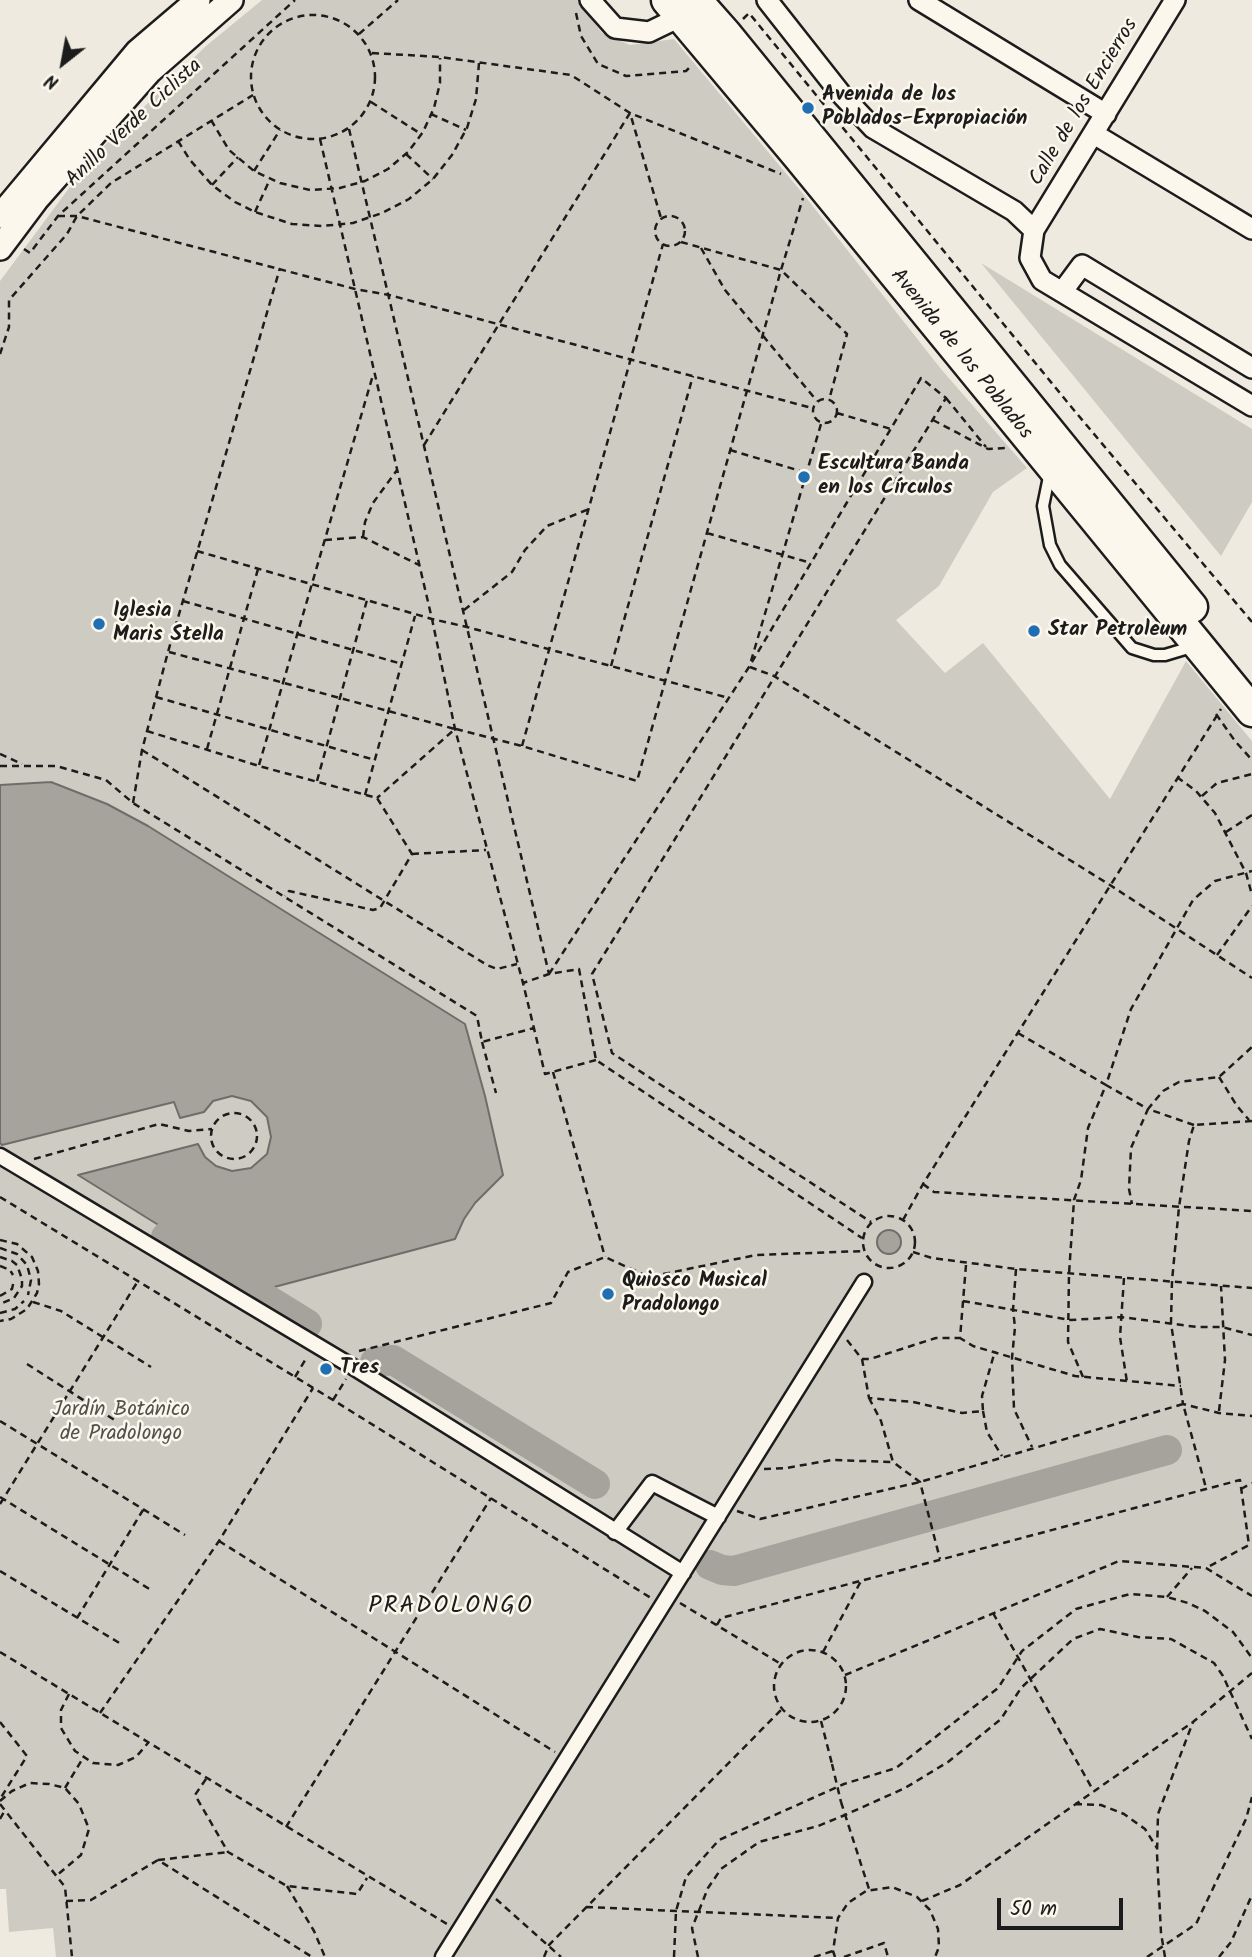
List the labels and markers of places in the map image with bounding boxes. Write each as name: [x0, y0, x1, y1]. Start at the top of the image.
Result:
place label: Avenida de los Poblados-Expropiación: [822, 83, 1027, 133]
marker: Avenida de los Poblados-Expropiación: [800, 100, 816, 116]
place label: Escultura Banda en los Círculos: [818, 452, 969, 502]
marker: Escultura Banda en los Círculos: [796, 469, 812, 485]
place label: Iglesia Maris Stella: [113, 599, 224, 649]
marker: Iglesia Maris Stella: [91, 616, 107, 632]
place label: Star Petroleum: [1048, 618, 1187, 644]
marker: Star Petroleum: [1026, 623, 1042, 639]
place label: Quiosco Musical Pradolongo: [622, 1269, 767, 1319]
marker: Quiosco Musical Pradolongo: [600, 1286, 616, 1302]
place label: Tres: [340, 1356, 379, 1382]
marker: Tres: [318, 1361, 334, 1377]

